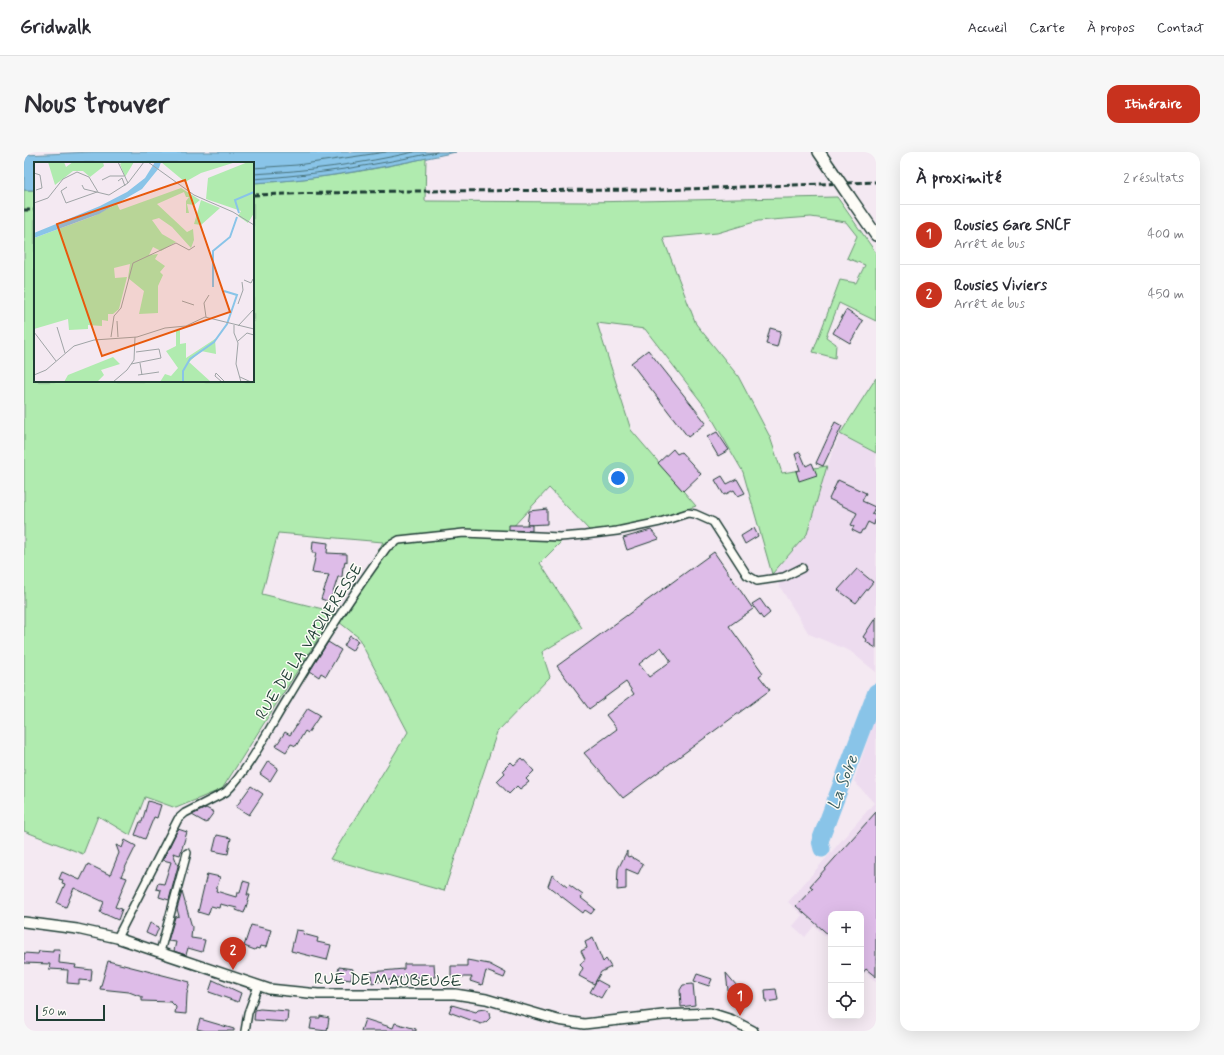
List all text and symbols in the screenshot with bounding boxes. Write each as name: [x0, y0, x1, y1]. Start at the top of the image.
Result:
text: Gridwalk: [20, 15, 91, 40]
text: Accueil: [968, 19, 1007, 37]
text: Carte: [1029, 19, 1065, 37]
text: À propos: [1087, 19, 1135, 37]
text: Contact: [1157, 19, 1204, 37]
button: Itinéraire: [1107, 85, 1200, 123]
text: Nous trouver: [24, 86, 169, 123]
inset map: [34, 162, 254, 382]
text: À proximité: [916, 167, 1001, 189]
text: 2 résultats: [1123, 170, 1184, 187]
text: Rousies Gare SNCF: [954, 216, 1071, 236]
text: 1: [926, 226, 932, 243]
text: 400 m: [1147, 226, 1184, 243]
text: Arrêt de bus: [954, 236, 1025, 253]
text: Rousies Viviers: [954, 276, 1047, 296]
text: 2: [926, 286, 932, 303]
text: 450 m: [1148, 286, 1184, 303]
text: Arrêt de bus: [954, 296, 1025, 313]
your location: [608, 468, 628, 488]
street label: RUE DE LA VAQUERESSE: [251, 560, 368, 724]
water label: La Solre: [822, 751, 864, 813]
map controls: [828, 911, 864, 1019]
button: +: [828, 911, 864, 947]
pin: 2: [220, 937, 246, 970]
button: −: [828, 947, 864, 983]
street label: RUE DE MAUBEUGE: [314, 969, 462, 992]
pin: 1: [727, 983, 753, 1016]
button: locate: [828, 983, 864, 1019]
scale bar: [36, 1003, 105, 1022]
text: 50 m: [42, 1005, 67, 1019]

